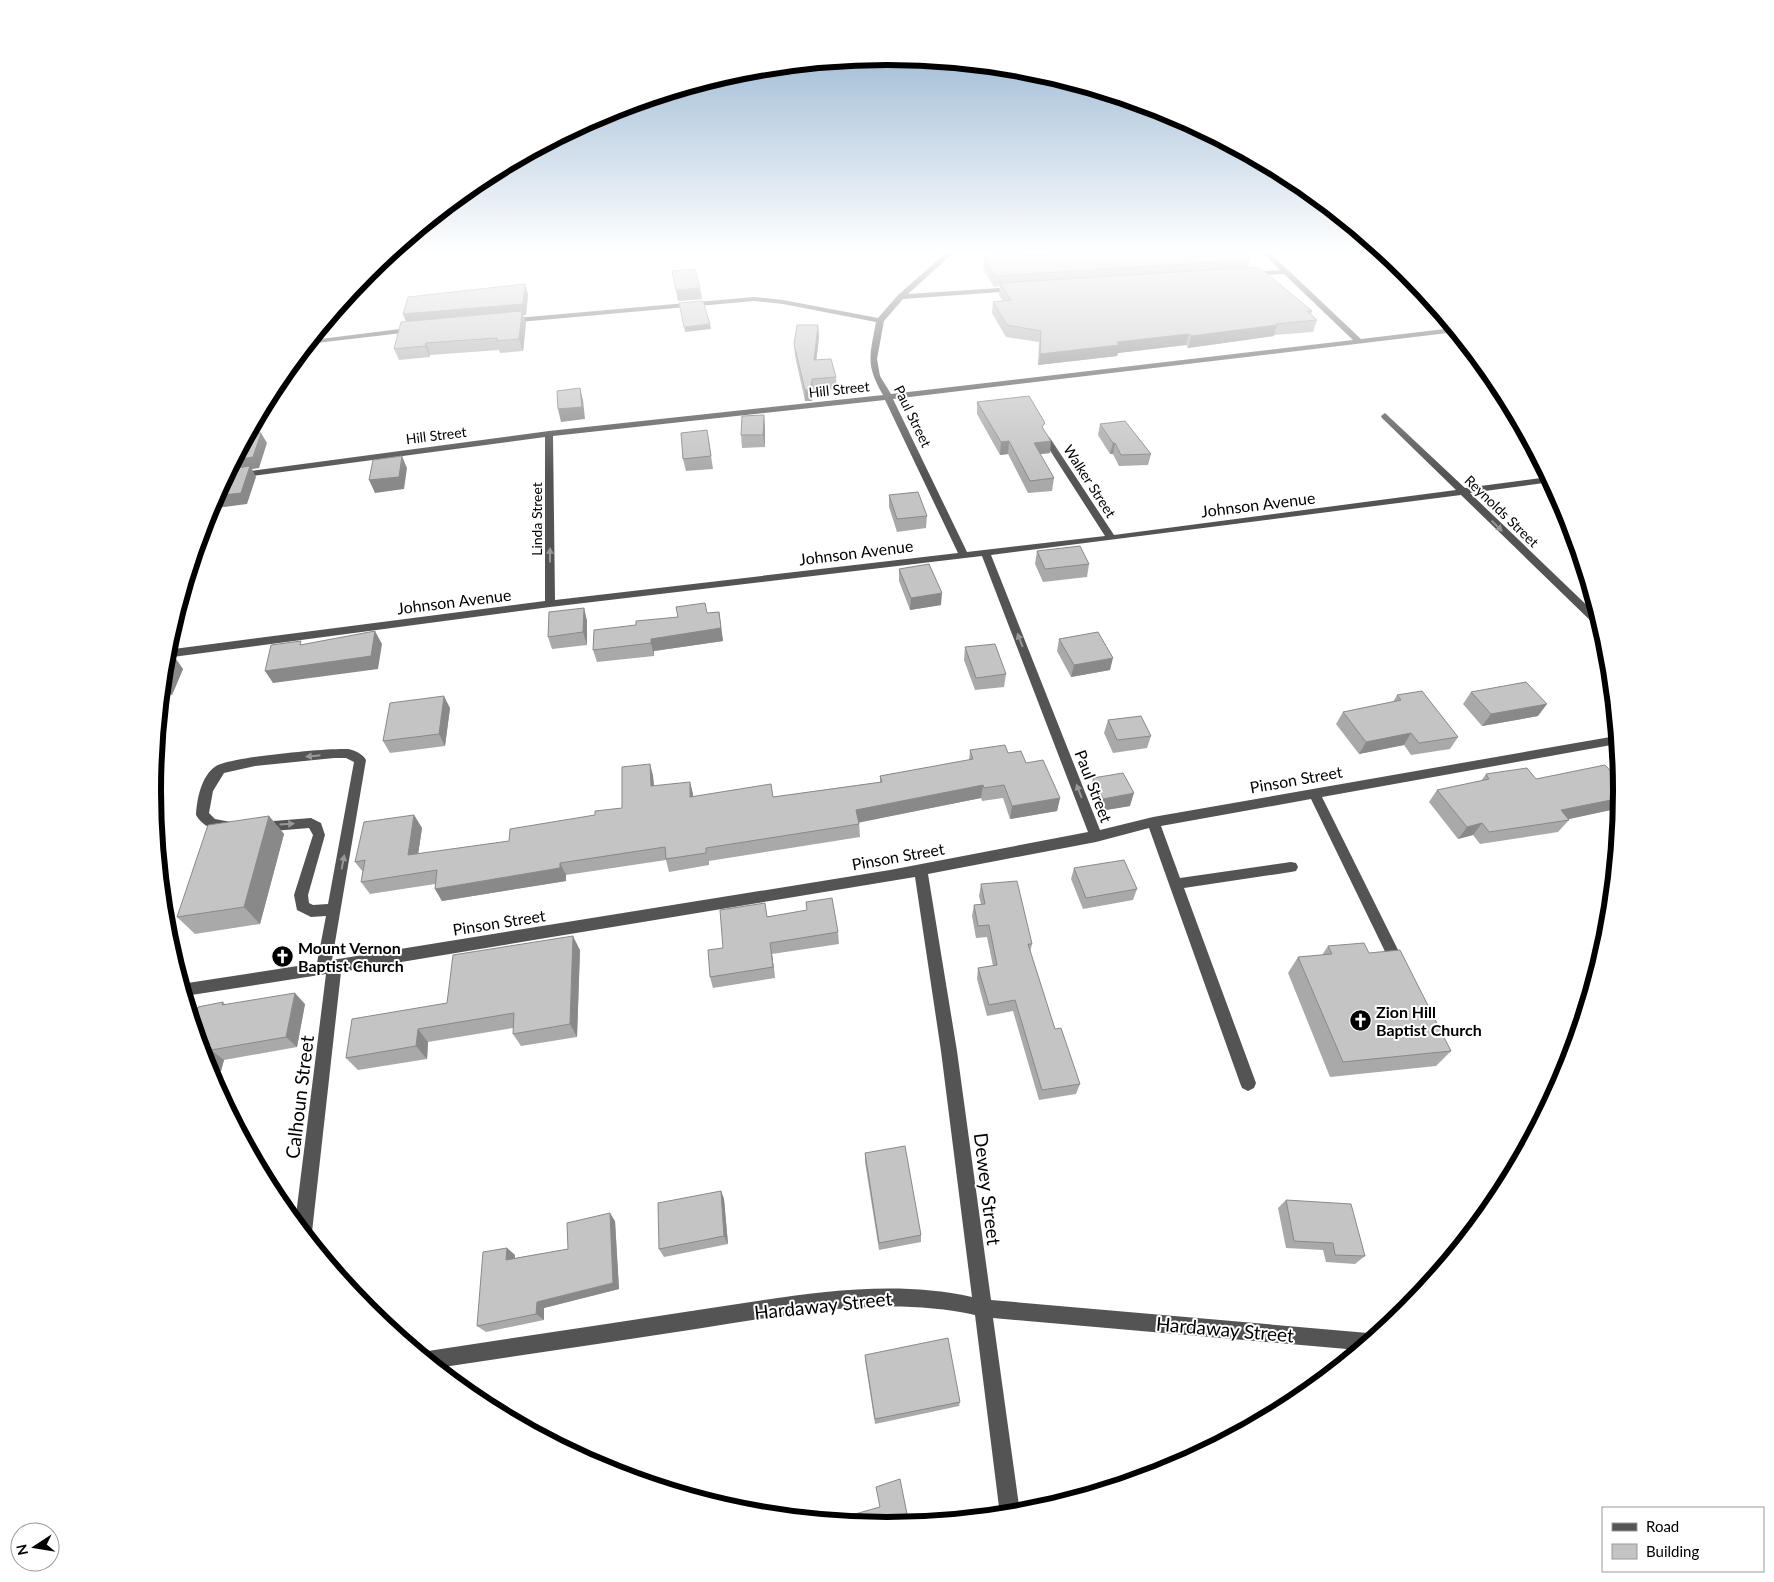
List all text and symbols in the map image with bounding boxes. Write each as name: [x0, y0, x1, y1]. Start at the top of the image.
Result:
street label: Hill Street: [808, 377, 870, 401]
street label: Paul Street: [891, 382, 935, 450]
street label: Hill Street: [405, 423, 467, 447]
street label: Walker Street: [1060, 441, 1120, 521]
street label: Reynolds Street: [1462, 471, 1542, 551]
street label: Linda Street: [528, 482, 545, 556]
street label: Johnson Avenue: [1200, 488, 1316, 520]
one-way arrow: [1491, 520, 1503, 532]
street label: Johnson Avenue: [798, 536, 914, 568]
one-way arrow: [546, 547, 554, 563]
street label: Johnson Avenue: [396, 585, 512, 617]
one-way arrow: [1016, 632, 1024, 647]
street label: Paul Street: [1071, 747, 1117, 825]
one-way arrow: [304, 752, 320, 760]
street label: Pinson Street: [1248, 761, 1344, 796]
one-way arrow: [1074, 784, 1082, 799]
one-way arrow: [279, 820, 295, 828]
street label: Pinson Street: [850, 838, 946, 873]
one-way arrow: [339, 855, 347, 870]
street label: Pinson Street: [451, 905, 547, 939]
place label: Mount Vernon Baptist Church: [298, 938, 404, 975]
church icon: Mount Vernon Baptist Church: [270, 944, 294, 968]
place label: Zion Hill Baptist Church: [1376, 1002, 1482, 1039]
church icon: Zion Hill Baptist Church: [1348, 1008, 1372, 1032]
street label: Calhoun Street: [280, 1034, 318, 1160]
street label: Dewey Street: [970, 1131, 1006, 1247]
street label: Hardaway Street: [753, 1286, 893, 1324]
street label: Hardaway Street: [1155, 1312, 1295, 1347]
legend: [1602, 1507, 1764, 1572]
text: Road: [1646, 1517, 1679, 1535]
north arrow: [10, 1522, 60, 1572]
text: Building: [1646, 1542, 1699, 1560]
text: N: [12, 1543, 31, 1557]

